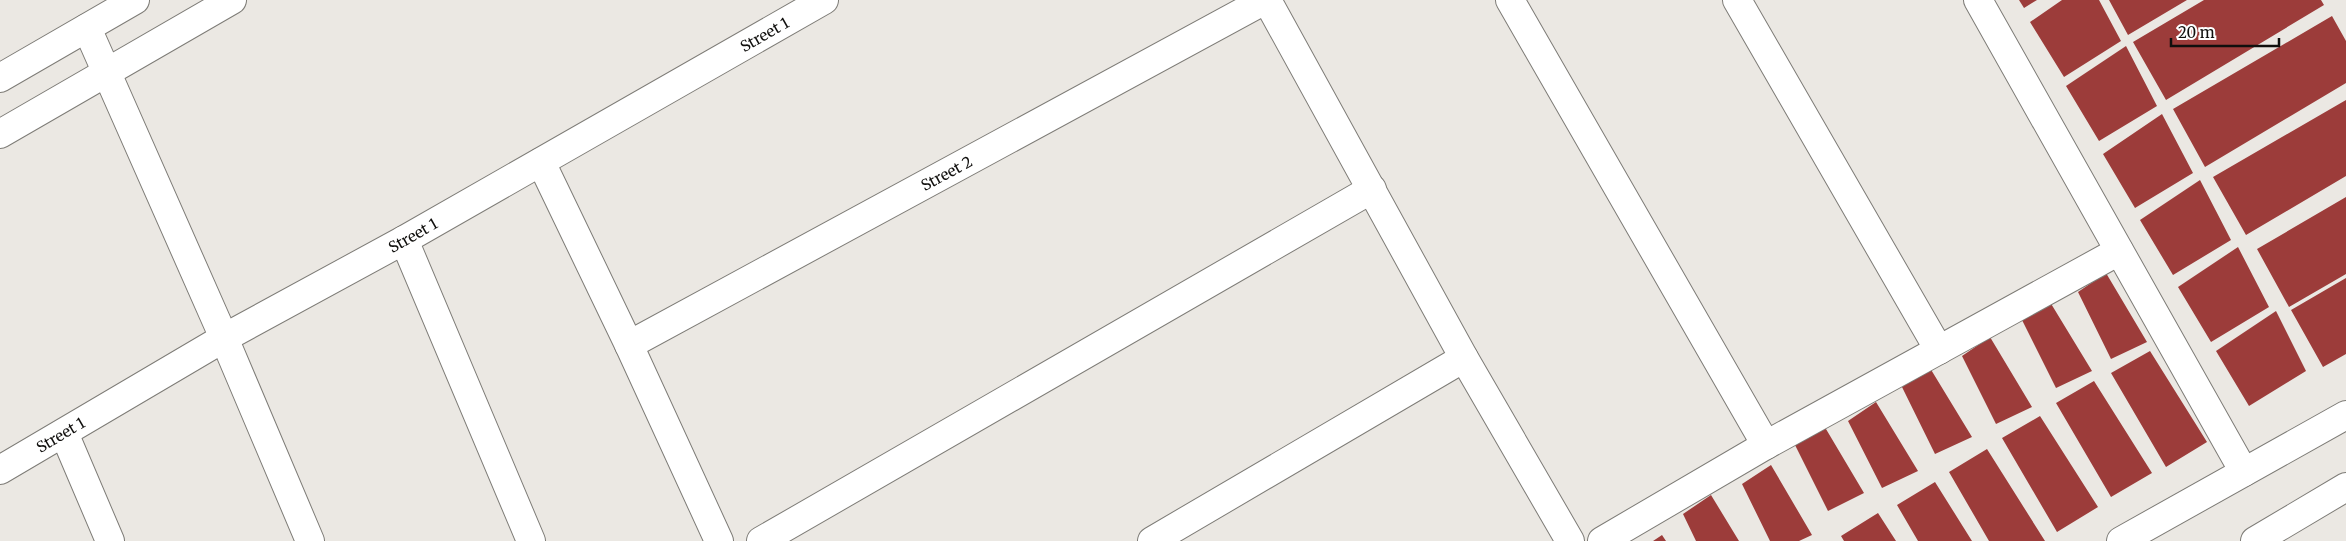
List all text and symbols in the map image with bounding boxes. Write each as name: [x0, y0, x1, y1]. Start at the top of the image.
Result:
street label: Street 1: [737, 13, 792, 56]
scale bar: [2171, 15, 2278, 47]
text: 20 m: [2178, 23, 2215, 42]
street label: Street 2: [917, 151, 975, 194]
street label: Street 1: [385, 213, 441, 256]
street label: Street 1: [33, 413, 88, 456]

